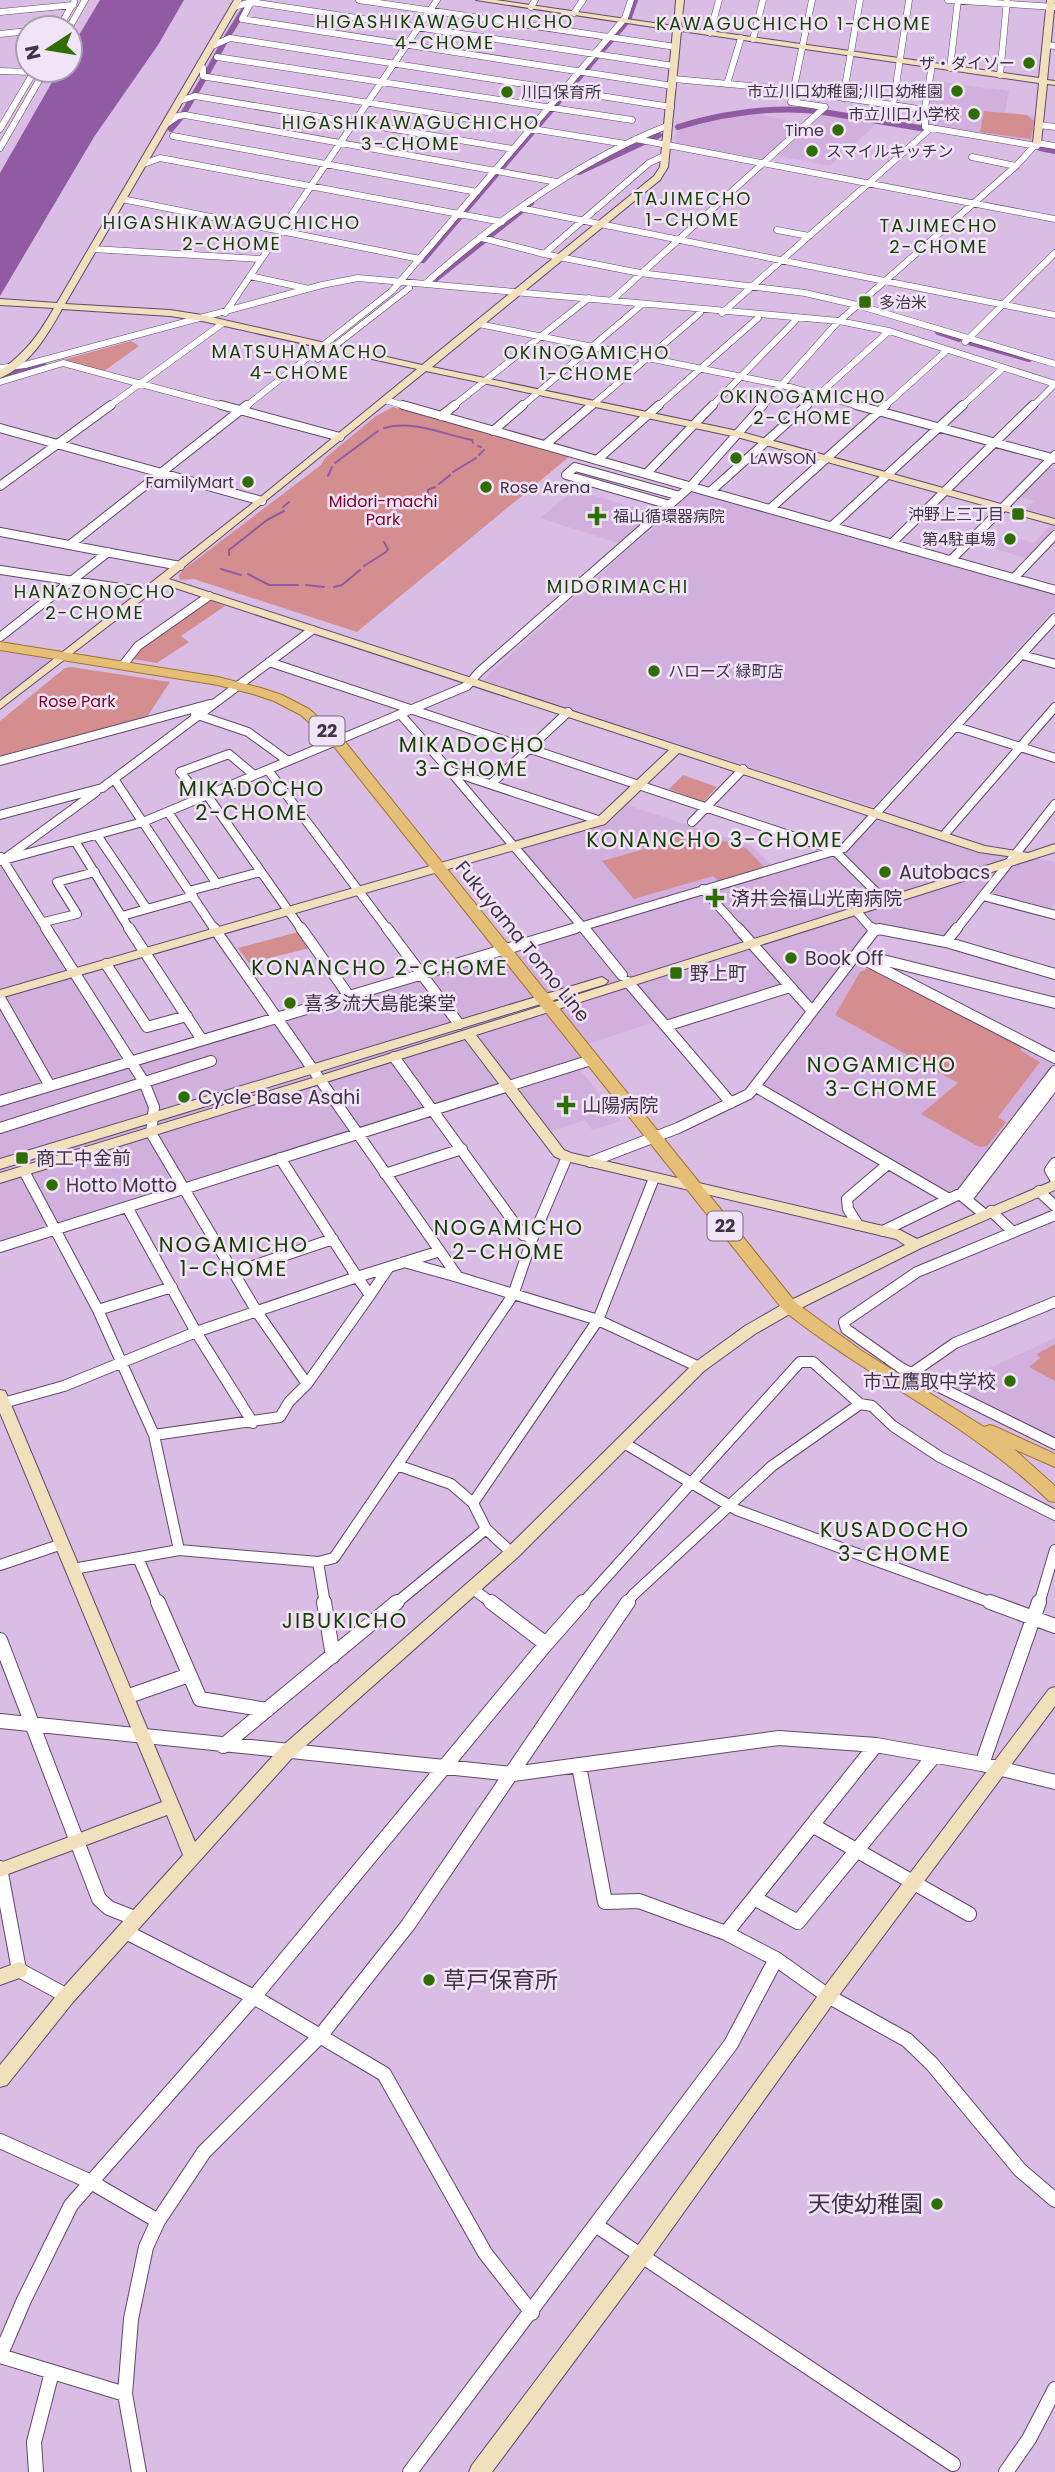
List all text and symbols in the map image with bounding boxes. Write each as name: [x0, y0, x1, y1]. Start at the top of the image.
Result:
district label: HIGASHIKAWAGUCHICHO 4-CHOME: [316, 9, 574, 55]
district label: KAWAGUCHICHO 1-CHOME: [656, 11, 932, 36]
north arrow: [14, 14, 84, 84]
text: N: [18, 43, 48, 62]
place label: ザ・ダイソー: [919, 52, 1015, 75]
marker: ザ・ダイソー: [1021, 55, 1037, 71]
place label: 市立川口幼稚園;川口幼稚園: [747, 80, 943, 103]
place label: 川口保育所: [521, 81, 601, 104]
marker: 市立川口幼稚園;川口幼稚園: [949, 83, 965, 99]
marker: 川口保育所: [499, 84, 515, 100]
place label: 市立川口小学校: [848, 103, 960, 126]
marker: 市立川口小学校: [966, 106, 982, 122]
district label: HIGASHIKAWAGUCHICHO 3-CHOME: [282, 110, 540, 156]
place label: Time: [785, 119, 824, 142]
marker: Time: [830, 122, 846, 138]
place label: スマイルキッチン: [826, 140, 954, 163]
marker: スマイルキッチン: [804, 143, 820, 159]
district label: TAJIMECHO 1-CHOME: [633, 186, 753, 232]
district label: HIGASHIKAWAGUCHICHO 2-CHOME: [103, 210, 361, 256]
district label: TAJIMECHO 2-CHOME: [879, 213, 999, 259]
place label: 多治米: [879, 291, 927, 314]
marker: 多治米: [857, 294, 873, 310]
district label: MATSUHAMACHO 4-CHOME: [212, 339, 388, 385]
district label: OKINOGAMICHO 1-CHOME: [504, 340, 670, 386]
district label: OKINOGAMICHO 2-CHOME: [720, 384, 886, 430]
place label: LAWSON: [750, 447, 817, 470]
marker: LAWSON: [728, 450, 744, 466]
place label: FamilyMart: [145, 471, 234, 494]
marker: FamilyMart: [240, 474, 256, 490]
place label: Rose Arena: [500, 476, 590, 499]
marker: Rose Arena: [478, 479, 494, 495]
park label: Midori-machi Park: [329, 490, 437, 531]
place label: 沖野上三丁目: [908, 503, 1004, 526]
place label: 福山循環器病院: [613, 505, 725, 528]
marker: 福山循環器病院: [587, 506, 607, 526]
marker: 沖野上三丁目: [1010, 506, 1026, 522]
place label: 第4駐車場: [922, 528, 996, 551]
marker: 第4駐車場: [1002, 531, 1018, 547]
district label: MIDORIMACHI: [547, 574, 689, 599]
district label: HANAZONOCHO 2-CHOME: [14, 579, 176, 625]
place label: ハローズ 緑町店: [668, 660, 783, 683]
marker: ハローズ 緑町店: [646, 663, 662, 679]
park label: Rose Park: [39, 690, 116, 713]
road number: 22: [310, 716, 344, 746]
district label: MIKADOCHO 3-CHOME: [399, 730, 545, 783]
district label: MIKADOCHO 2-CHOME: [179, 774, 325, 827]
district label: KONANCHO 3-CHOME: [586, 825, 844, 854]
street label: Fukuyama Tomo Line: [449, 855, 596, 1028]
place label: Autobacs: [899, 859, 990, 886]
marker: Autobacs: [877, 864, 893, 880]
place label: 済井会福山光南病院: [731, 885, 902, 912]
marker: 済井会福山光南病院: [705, 888, 725, 908]
place label: Book Off: [805, 945, 883, 972]
marker: Book Off: [783, 950, 799, 966]
district label: KONANCHO 2-CHOME: [251, 953, 509, 982]
place label: 野上町: [690, 960, 747, 987]
marker: 野上町: [668, 965, 684, 981]
place label: 喜多流大島能楽堂: [304, 990, 456, 1017]
marker: 喜多流大島能楽堂: [282, 995, 298, 1011]
district label: NOGAMICHO 3-CHOME: [807, 1050, 957, 1103]
place label: Cycle Base Asahi: [198, 1084, 360, 1111]
marker: Cycle Base Asahi: [176, 1089, 192, 1105]
place label: 山陽病院: [582, 1092, 658, 1119]
marker: 山陽病院: [556, 1095, 576, 1115]
place label: 商工中金前: [36, 1145, 131, 1172]
marker: 商工中金前: [14, 1150, 30, 1166]
place label: Hotto Motto: [66, 1172, 177, 1199]
marker: Hotto Motto: [44, 1177, 60, 1193]
road number: 22: [708, 1212, 742, 1240]
district label: NOGAMICHO 2-CHOME: [434, 1213, 584, 1266]
district label: NOGAMICHO 1-CHOME: [159, 1230, 309, 1283]
place label: 市立鷹取中学校: [863, 1368, 996, 1395]
marker: 市立鷹取中学校: [1002, 1373, 1018, 1389]
district label: KUSADOCHO 3-CHOME: [820, 1515, 970, 1568]
district label: JIBUKICHO: [282, 1606, 408, 1635]
place label: 草戸保育所: [443, 1964, 558, 1996]
marker: 草戸保育所: [421, 1972, 437, 1988]
place label: 天使幼稚園: [808, 2188, 923, 2220]
marker: 天使幼稚園: [929, 2196, 945, 2212]

